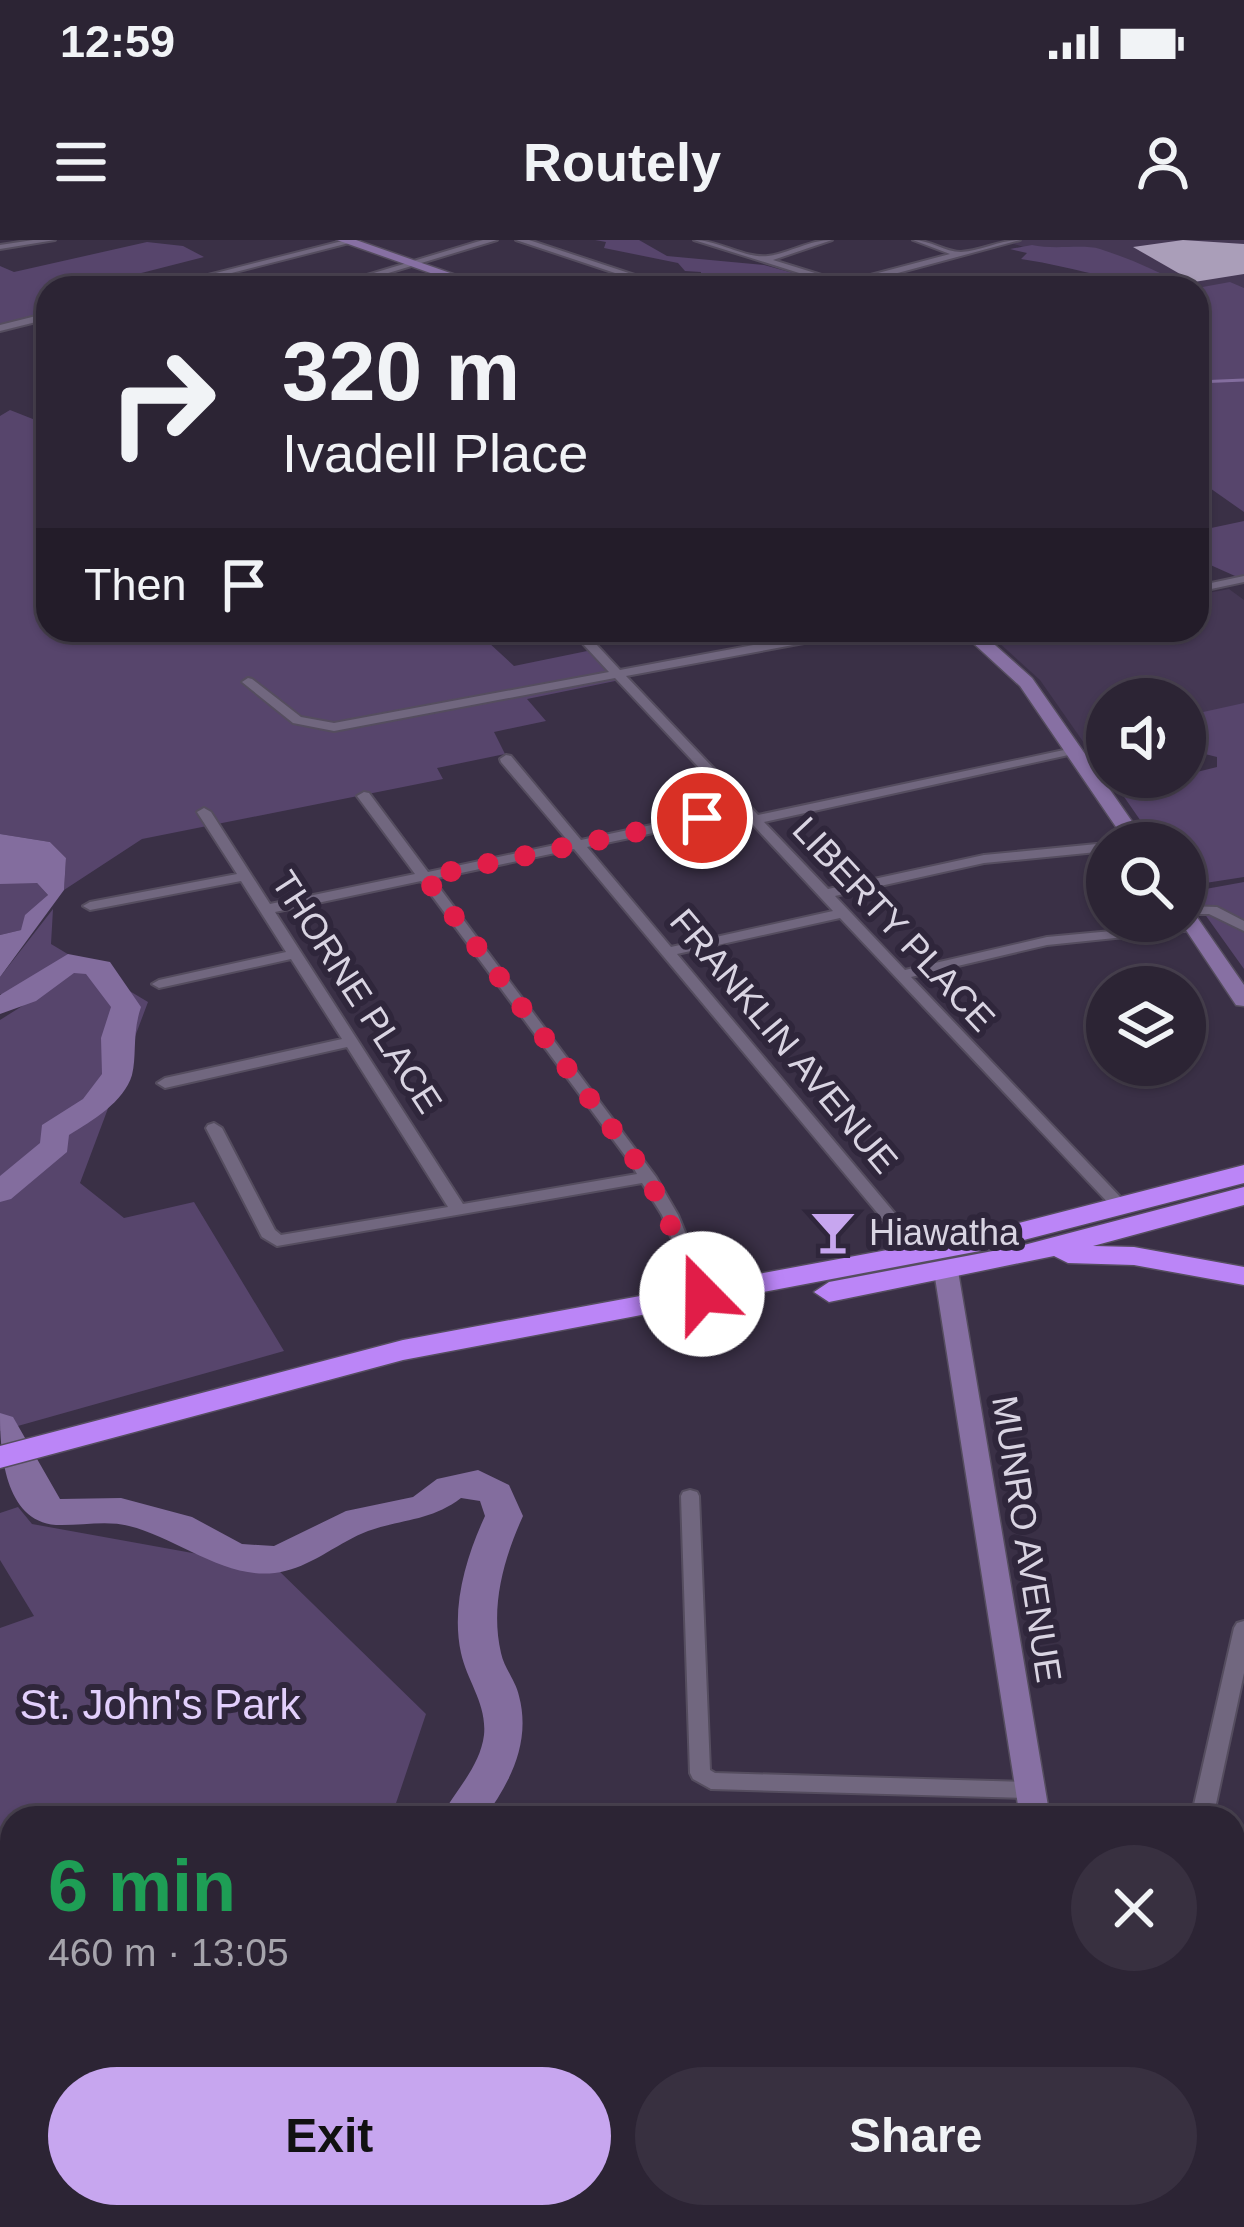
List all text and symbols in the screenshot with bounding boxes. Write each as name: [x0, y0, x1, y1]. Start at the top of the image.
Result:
text: 12:59: [60, 16, 175, 67]
icon: menu: [48, 129, 114, 195]
icon: person: [1130, 129, 1196, 195]
text: Routely: [523, 132, 721, 192]
icon: right: [84, 324, 240, 480]
text: 320 m: [282, 324, 520, 418]
text: Ivadell Place: [282, 423, 588, 483]
icon: arrive: [211, 552, 277, 618]
text: Then: [84, 559, 187, 610]
map controls: [1086, 678, 1206, 1086]
button: sound: [1086, 678, 1206, 798]
pin: [651, 767, 753, 869]
icon: arrive: [669, 785, 735, 851]
street label: LIBERTY PLACE: [785, 809, 1003, 1039]
button: search: [1086, 822, 1206, 942]
street label: THORNE PLACE: [264, 863, 450, 1121]
street label: FRANKLIN AVENUE: [662, 901, 906, 1181]
button: layers: [1086, 966, 1206, 1086]
bar icon: Hiawatha: [808, 1207, 858, 1257]
place label: Hiawatha: [869, 1212, 1020, 1253]
position arrow: [639, 1231, 765, 1357]
street label: MUNRO AVENUE: [984, 1393, 1070, 1685]
park label: St. John's Park: [19, 1681, 302, 1728]
button: close: [1071, 1845, 1197, 1971]
text: 6 min: [48, 1846, 236, 1926]
text: 460 m · 13:05: [48, 1931, 289, 1974]
button: Exit: [48, 2067, 611, 2205]
button: Share: [635, 2067, 1197, 2205]

